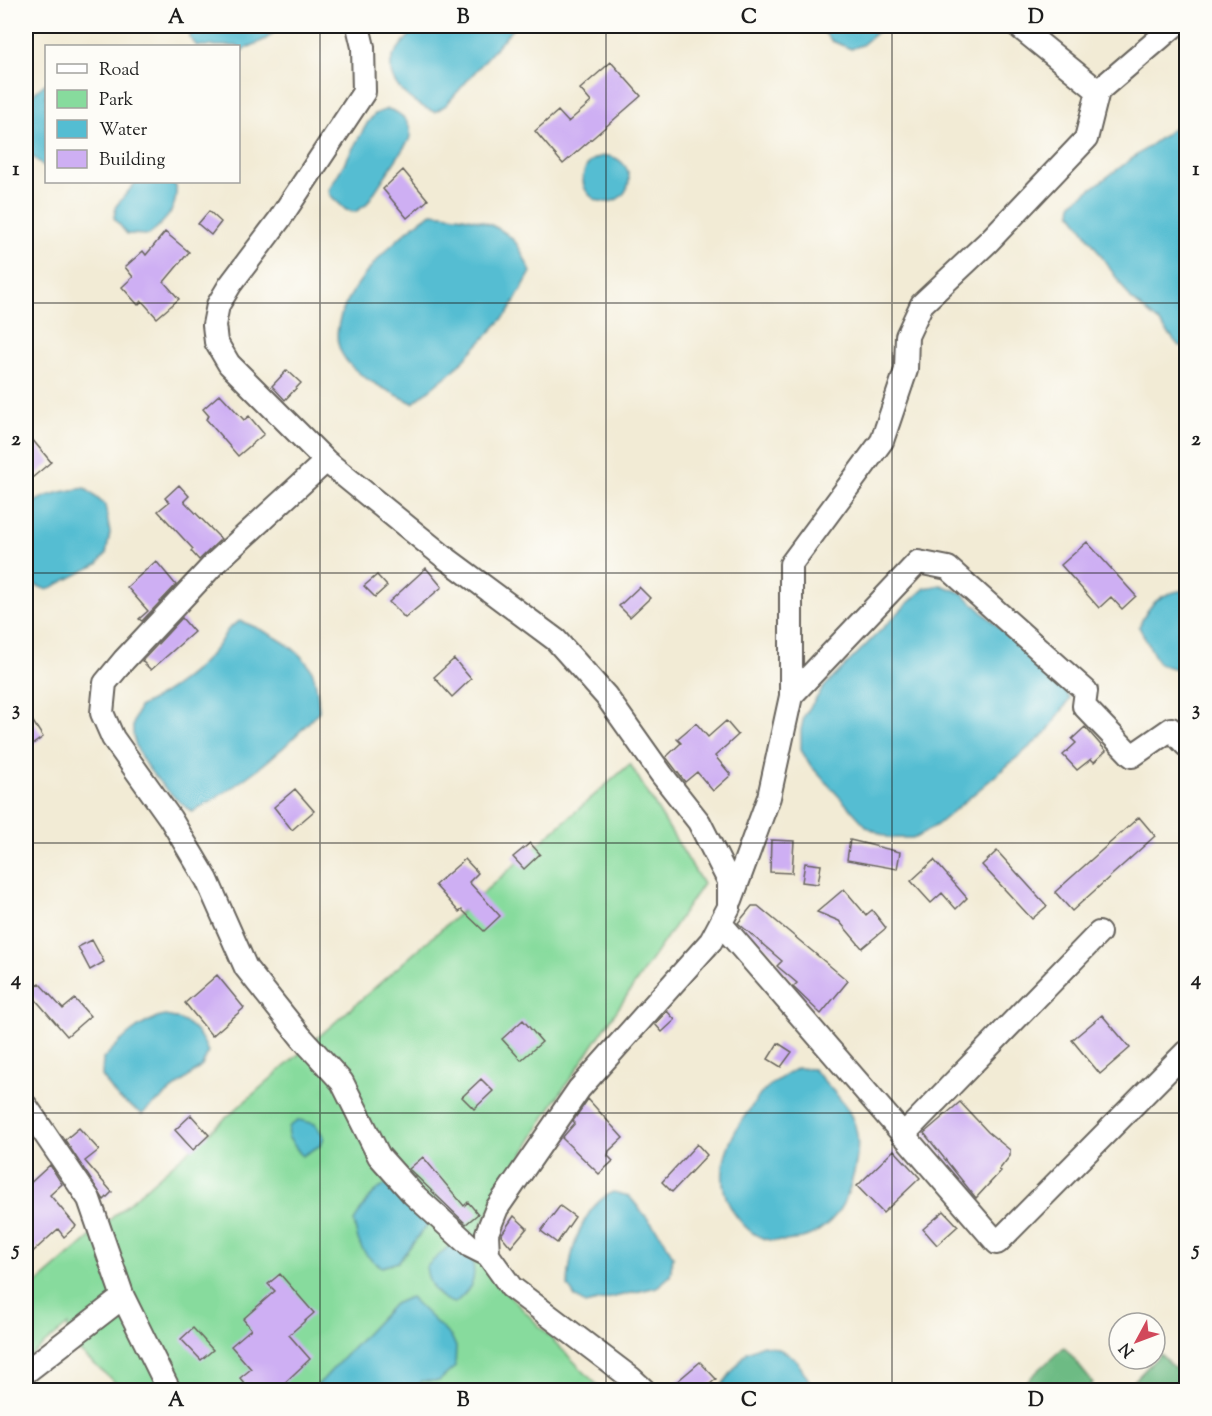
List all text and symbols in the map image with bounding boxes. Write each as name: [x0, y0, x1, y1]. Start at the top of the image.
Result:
text: A: [168, 4, 185, 33]
text: B: [457, 4, 470, 33]
text: C: [741, 4, 757, 33]
text: D: [1028, 4, 1044, 33]
legend: [45, 45, 240, 183]
text: Road: [99, 58, 139, 84]
text: Park: [99, 88, 134, 114]
text: Water: [99, 118, 148, 144]
text: Building: [99, 148, 165, 174]
text: 1: [13, 156, 20, 185]
text: 1: [1193, 156, 1200, 185]
text: 2: [11, 426, 21, 455]
text: 2: [1191, 426, 1201, 455]
text: 3: [12, 696, 20, 725]
text: 3: [1192, 696, 1200, 725]
text: 4: [10, 966, 21, 995]
text: 4: [1190, 966, 1201, 995]
text: 5: [11, 1236, 20, 1265]
text: 5: [1191, 1236, 1200, 1265]
north arrow: [1107, 1311, 1167, 1371]
text: N: [1115, 1337, 1140, 1362]
text: A: [168, 1387, 185, 1416]
text: B: [457, 1387, 470, 1416]
text: C: [741, 1387, 757, 1416]
text: D: [1028, 1387, 1044, 1416]

